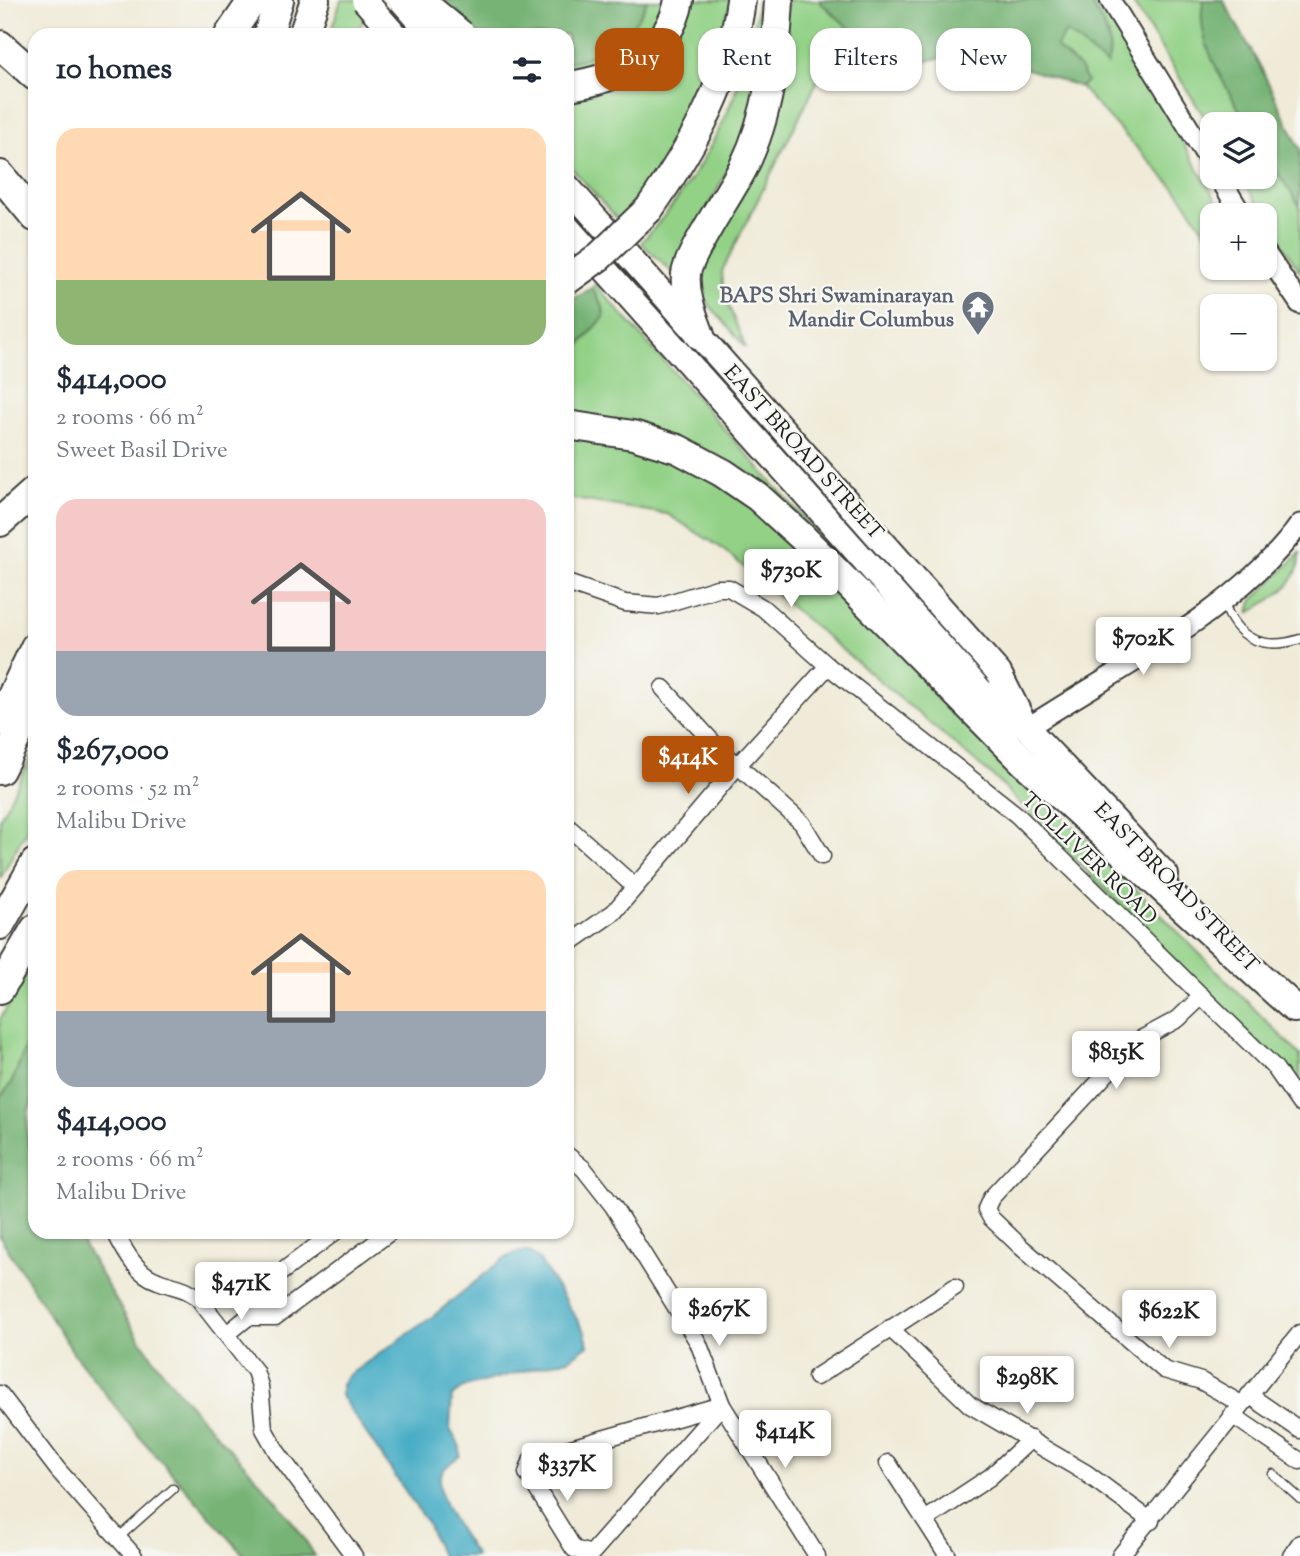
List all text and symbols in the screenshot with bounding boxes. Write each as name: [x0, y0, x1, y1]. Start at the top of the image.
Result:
chip: Buy: [595, 28, 684, 91]
chip: Rent: [698, 28, 796, 91]
chip: Filters: [810, 28, 922, 91]
chip: New: [936, 28, 1031, 91]
text: 10 homes: [56, 49, 172, 92]
icon: filters: [508, 51, 546, 89]
map controls: [1200, 112, 1277, 371]
button: layers: [1200, 112, 1277, 189]
icon: home: [238, 173, 364, 299]
button: +: [1200, 203, 1277, 280]
place label: BAPS Shri Swaminarayan Mandir Columbus: [720, 282, 955, 336]
temple icon: BAPS Shri Swaminarayan Mandir Columbus: [959, 288, 997, 337]
button: −: [1200, 294, 1277, 371]
text: $414,000: [56, 359, 167, 402]
street label: EAST BROAD STREET: [716, 359, 890, 548]
text: 2 rooms · 66 m²: [56, 402, 204, 435]
text: Sweet Basil Drive: [56, 435, 228, 468]
icon: home: [238, 544, 364, 670]
pin: $730K: [742, 550, 840, 609]
text: $730K: [760, 555, 822, 588]
pin: $702K: [1094, 618, 1192, 677]
text: $702K: [1112, 623, 1174, 656]
text: $267,000: [56, 730, 169, 773]
pin: $414K: [639, 736, 737, 796]
text: $414K: [658, 742, 718, 775]
text: 2 rooms · 52 m²: [56, 773, 199, 806]
street label: TOLLIVER ROAD: [1014, 786, 1163, 932]
street label: EAST BROAD STREET: [1086, 797, 1265, 980]
text: Malibu Drive: [56, 806, 187, 839]
icon: home: [238, 915, 364, 1041]
pin: $815K: [1067, 1032, 1165, 1091]
text: $815K: [1088, 1037, 1144, 1070]
text: $414,000: [56, 1101, 167, 1144]
text: 2 rooms · 66 m²: [56, 1144, 204, 1177]
text: Malibu Drive: [56, 1177, 187, 1210]
pin: $471K: [192, 1262, 290, 1322]
text: $471K: [211, 1268, 271, 1301]
pin: $267K: [670, 1288, 768, 1348]
pin: $622K: [1120, 1290, 1218, 1350]
text: $267K: [688, 1294, 750, 1327]
text: $622K: [1138, 1296, 1200, 1329]
pin: $298K: [978, 1356, 1076, 1416]
text: $298K: [996, 1362, 1058, 1395]
pin: $414K: [736, 1410, 834, 1470]
text: $414K: [755, 1416, 815, 1449]
pin: $337K: [518, 1444, 616, 1503]
text: $337K: [537, 1449, 597, 1482]

